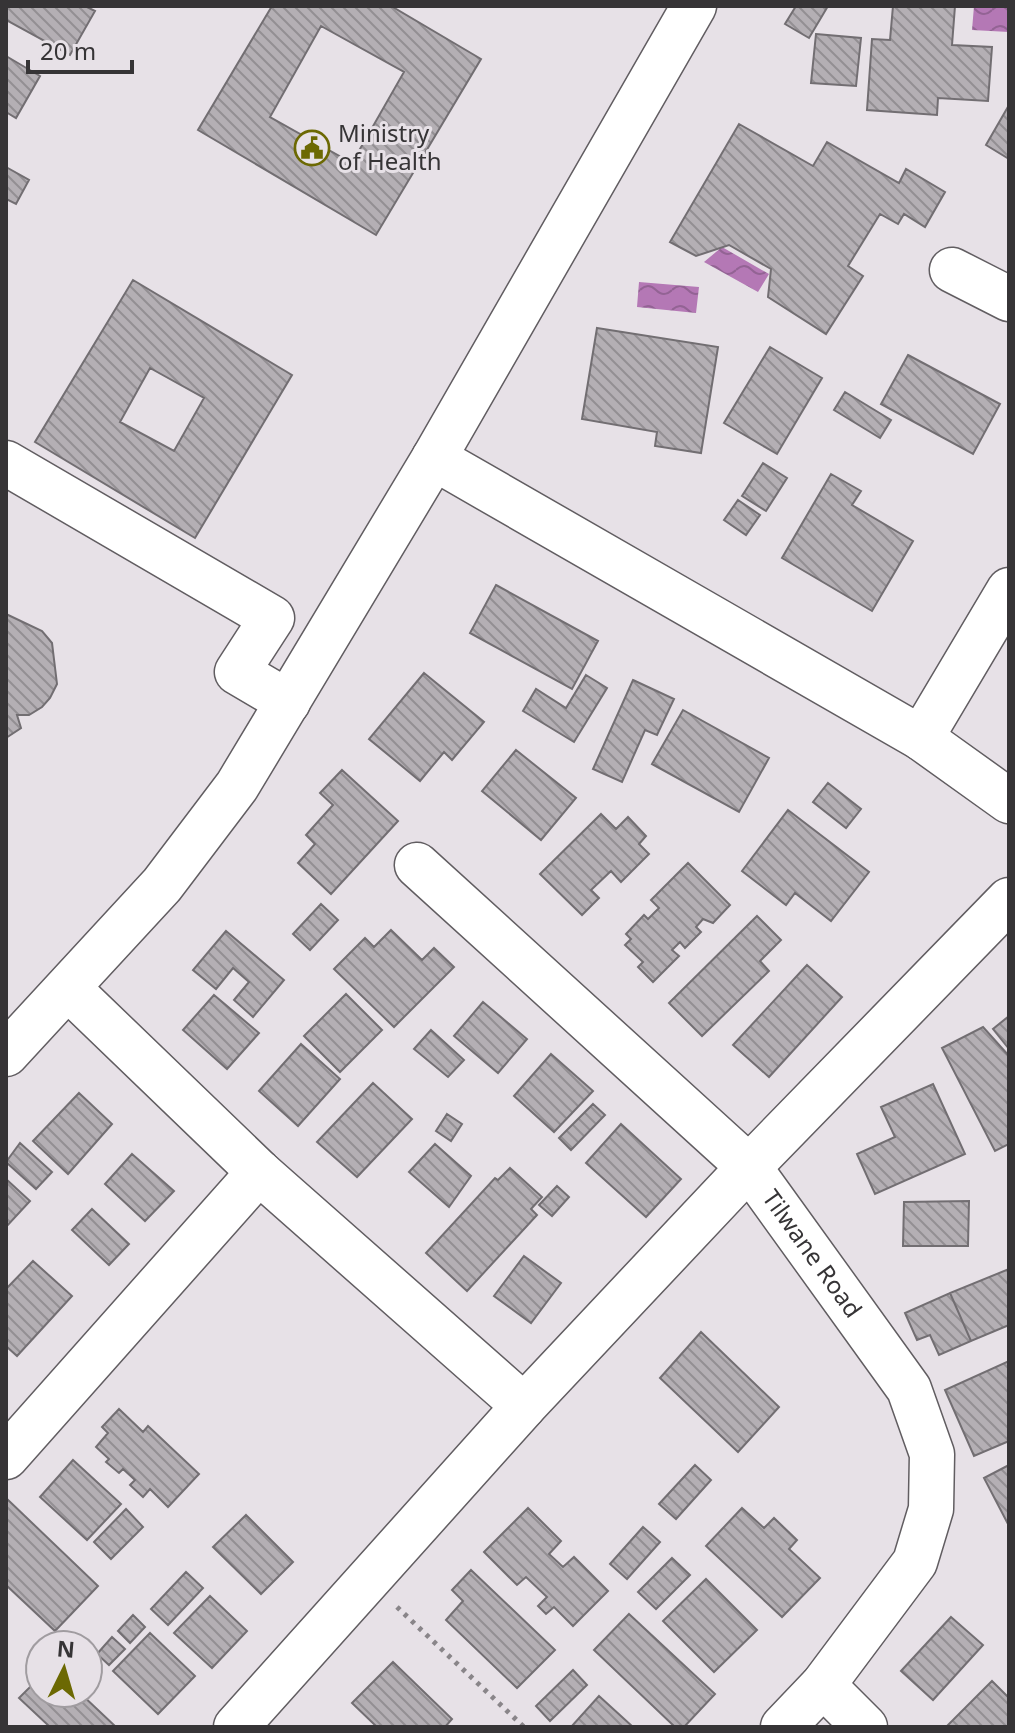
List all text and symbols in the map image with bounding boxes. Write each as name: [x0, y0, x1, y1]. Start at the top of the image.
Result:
scale bar: [28, 24, 132, 74]
text: 20 m: [40, 34, 96, 67]
place label: Ministry of Health: [338, 116, 442, 177]
public building icon: Ministry of Health: [293, 129, 331, 167]
street label: Tilwane Road: [756, 1182, 870, 1324]
north arrow: [24, 1629, 104, 1709]
text: N: [56, 1632, 76, 1664]

